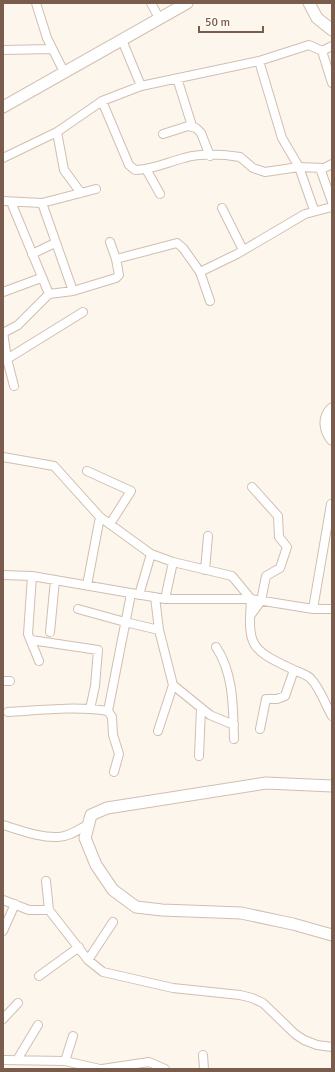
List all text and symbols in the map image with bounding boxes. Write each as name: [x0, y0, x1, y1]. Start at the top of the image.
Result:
scale bar: [199, 8, 263, 34]
text: 50 m: [205, 15, 230, 30]

